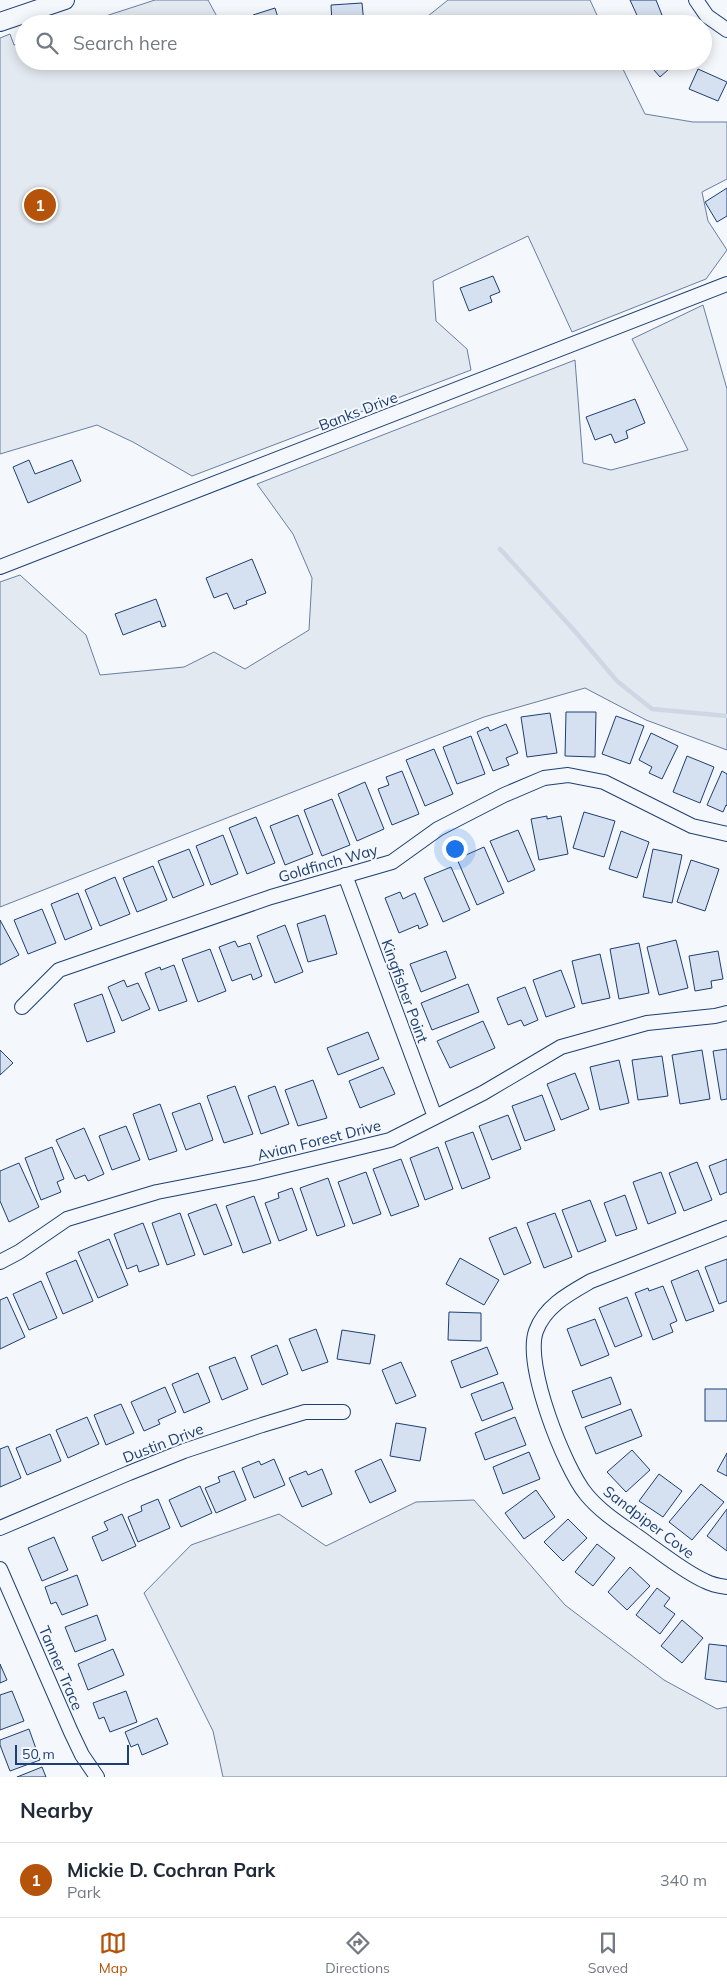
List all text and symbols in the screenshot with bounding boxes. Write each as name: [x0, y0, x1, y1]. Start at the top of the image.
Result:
search box: [15, 15, 712, 70]
icon: search: [33, 29, 61, 57]
text: Search here: [73, 31, 177, 55]
pin: 1: [24, 186, 56, 224]
street label: Banks Drive: [316, 387, 400, 435]
your location: [442, 836, 468, 862]
street label: Goldfinch Way: [276, 840, 380, 886]
street label: Kingfisher Point: [377, 937, 433, 1045]
street label: Avian Forest Drive: [255, 1115, 383, 1165]
street label: Dustin Drive: [120, 1419, 206, 1467]
street label: Sandpiper Cove: [600, 1481, 698, 1563]
street label: Tanner Trace: [35, 1623, 87, 1713]
scale bar: [15, 1742, 129, 1765]
text: 50 m: [22, 1745, 55, 1763]
text: Nearby: [20, 1797, 93, 1823]
text: Mickie D. Cochran Park: [67, 1858, 275, 1882]
text: 1: [31, 1870, 41, 1890]
text: 340 m: [660, 1870, 707, 1890]
text: Park: [67, 1882, 101, 1902]
tab: Map: [99, 1929, 128, 1977]
tab: Directions: [325, 1929, 390, 1977]
tab: Saved: [588, 1929, 628, 1977]

